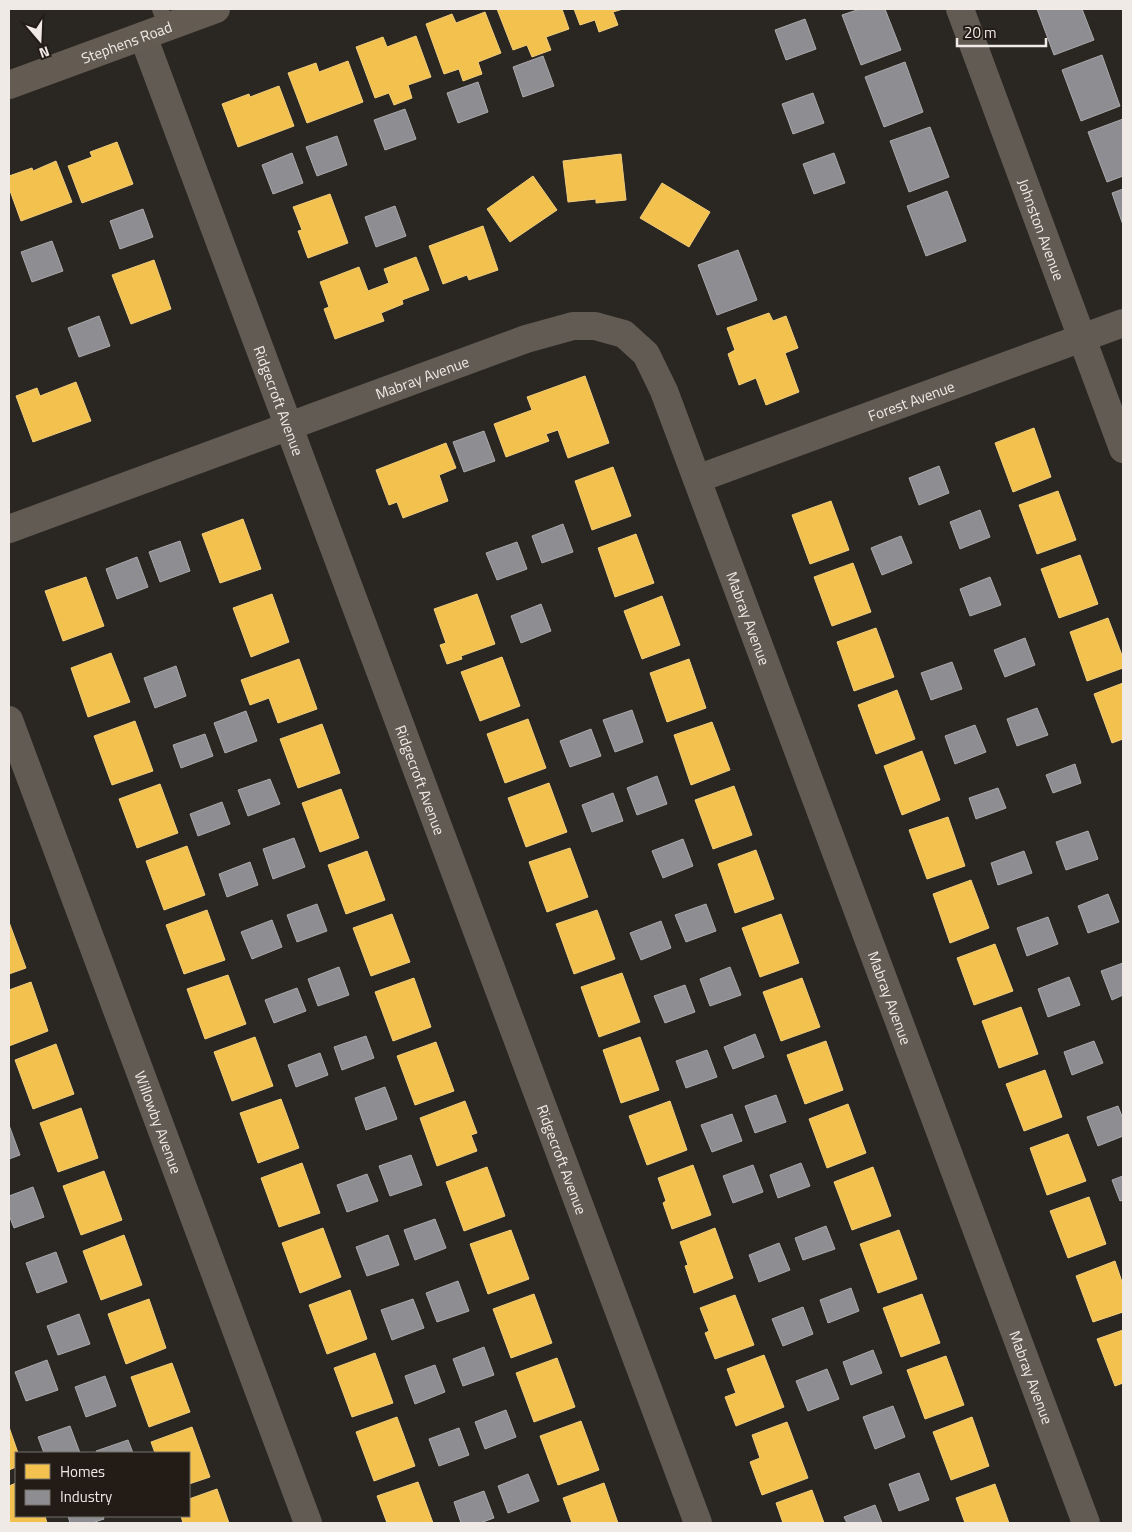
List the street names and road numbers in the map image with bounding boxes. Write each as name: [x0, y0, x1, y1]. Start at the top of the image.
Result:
street label: Stephens Road: [78, 15, 175, 69]
street label: Johnston Avenue: [1012, 175, 1071, 283]
street label: Ridgecroft Avenue: [248, 342, 310, 459]
street label: Mabray Avenue: [372, 349, 472, 405]
street label: Forest Avenue: [865, 374, 958, 427]
street label: Mabray Avenue: [721, 568, 777, 668]
street label: Ridgecroft Avenue: [390, 722, 452, 838]
street label: Mabray Avenue: [862, 948, 918, 1048]
street label: Willowby Avenue: [129, 1067, 188, 1177]
street label: Ridgecroft Avenue: [531, 1101, 593, 1218]
street label: Mabray Avenue: [1004, 1327, 1060, 1427]

